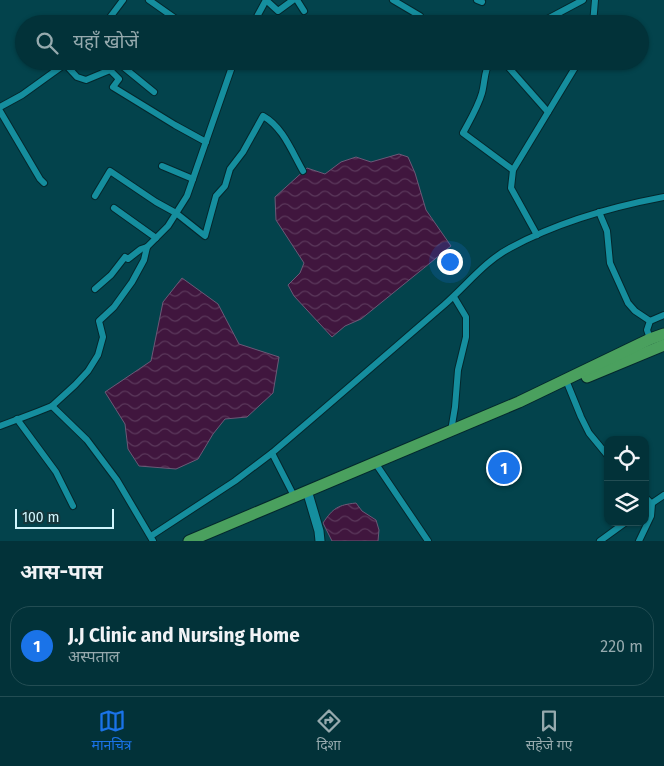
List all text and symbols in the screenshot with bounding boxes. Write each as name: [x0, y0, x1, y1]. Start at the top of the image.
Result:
search box: [15, 15, 649, 70]
icon: search: [33, 29, 61, 57]
text: यहाँ खोजें: [73, 30, 139, 53]
your location: [437, 249, 463, 275]
map controls: [604, 436, 649, 526]
button: locate: [604, 436, 649, 481]
pin: 1: [488, 449, 520, 487]
button: layers: [604, 481, 649, 526]
scale bar: [15, 506, 114, 529]
text: 100 m: [22, 509, 59, 526]
text: आस-पास: [20, 559, 103, 585]
text: J.J Clinic and Nursing Home: [68, 624, 300, 647]
text: 1: [33, 637, 41, 656]
text: 220 m: [600, 637, 643, 656]
text: अस्पताल: [68, 647, 120, 666]
tab: मानचित्र: [92, 707, 132, 756]
tab: दिशा: [315, 707, 343, 756]
tab: सहेजे गए: [526, 707, 572, 756]

